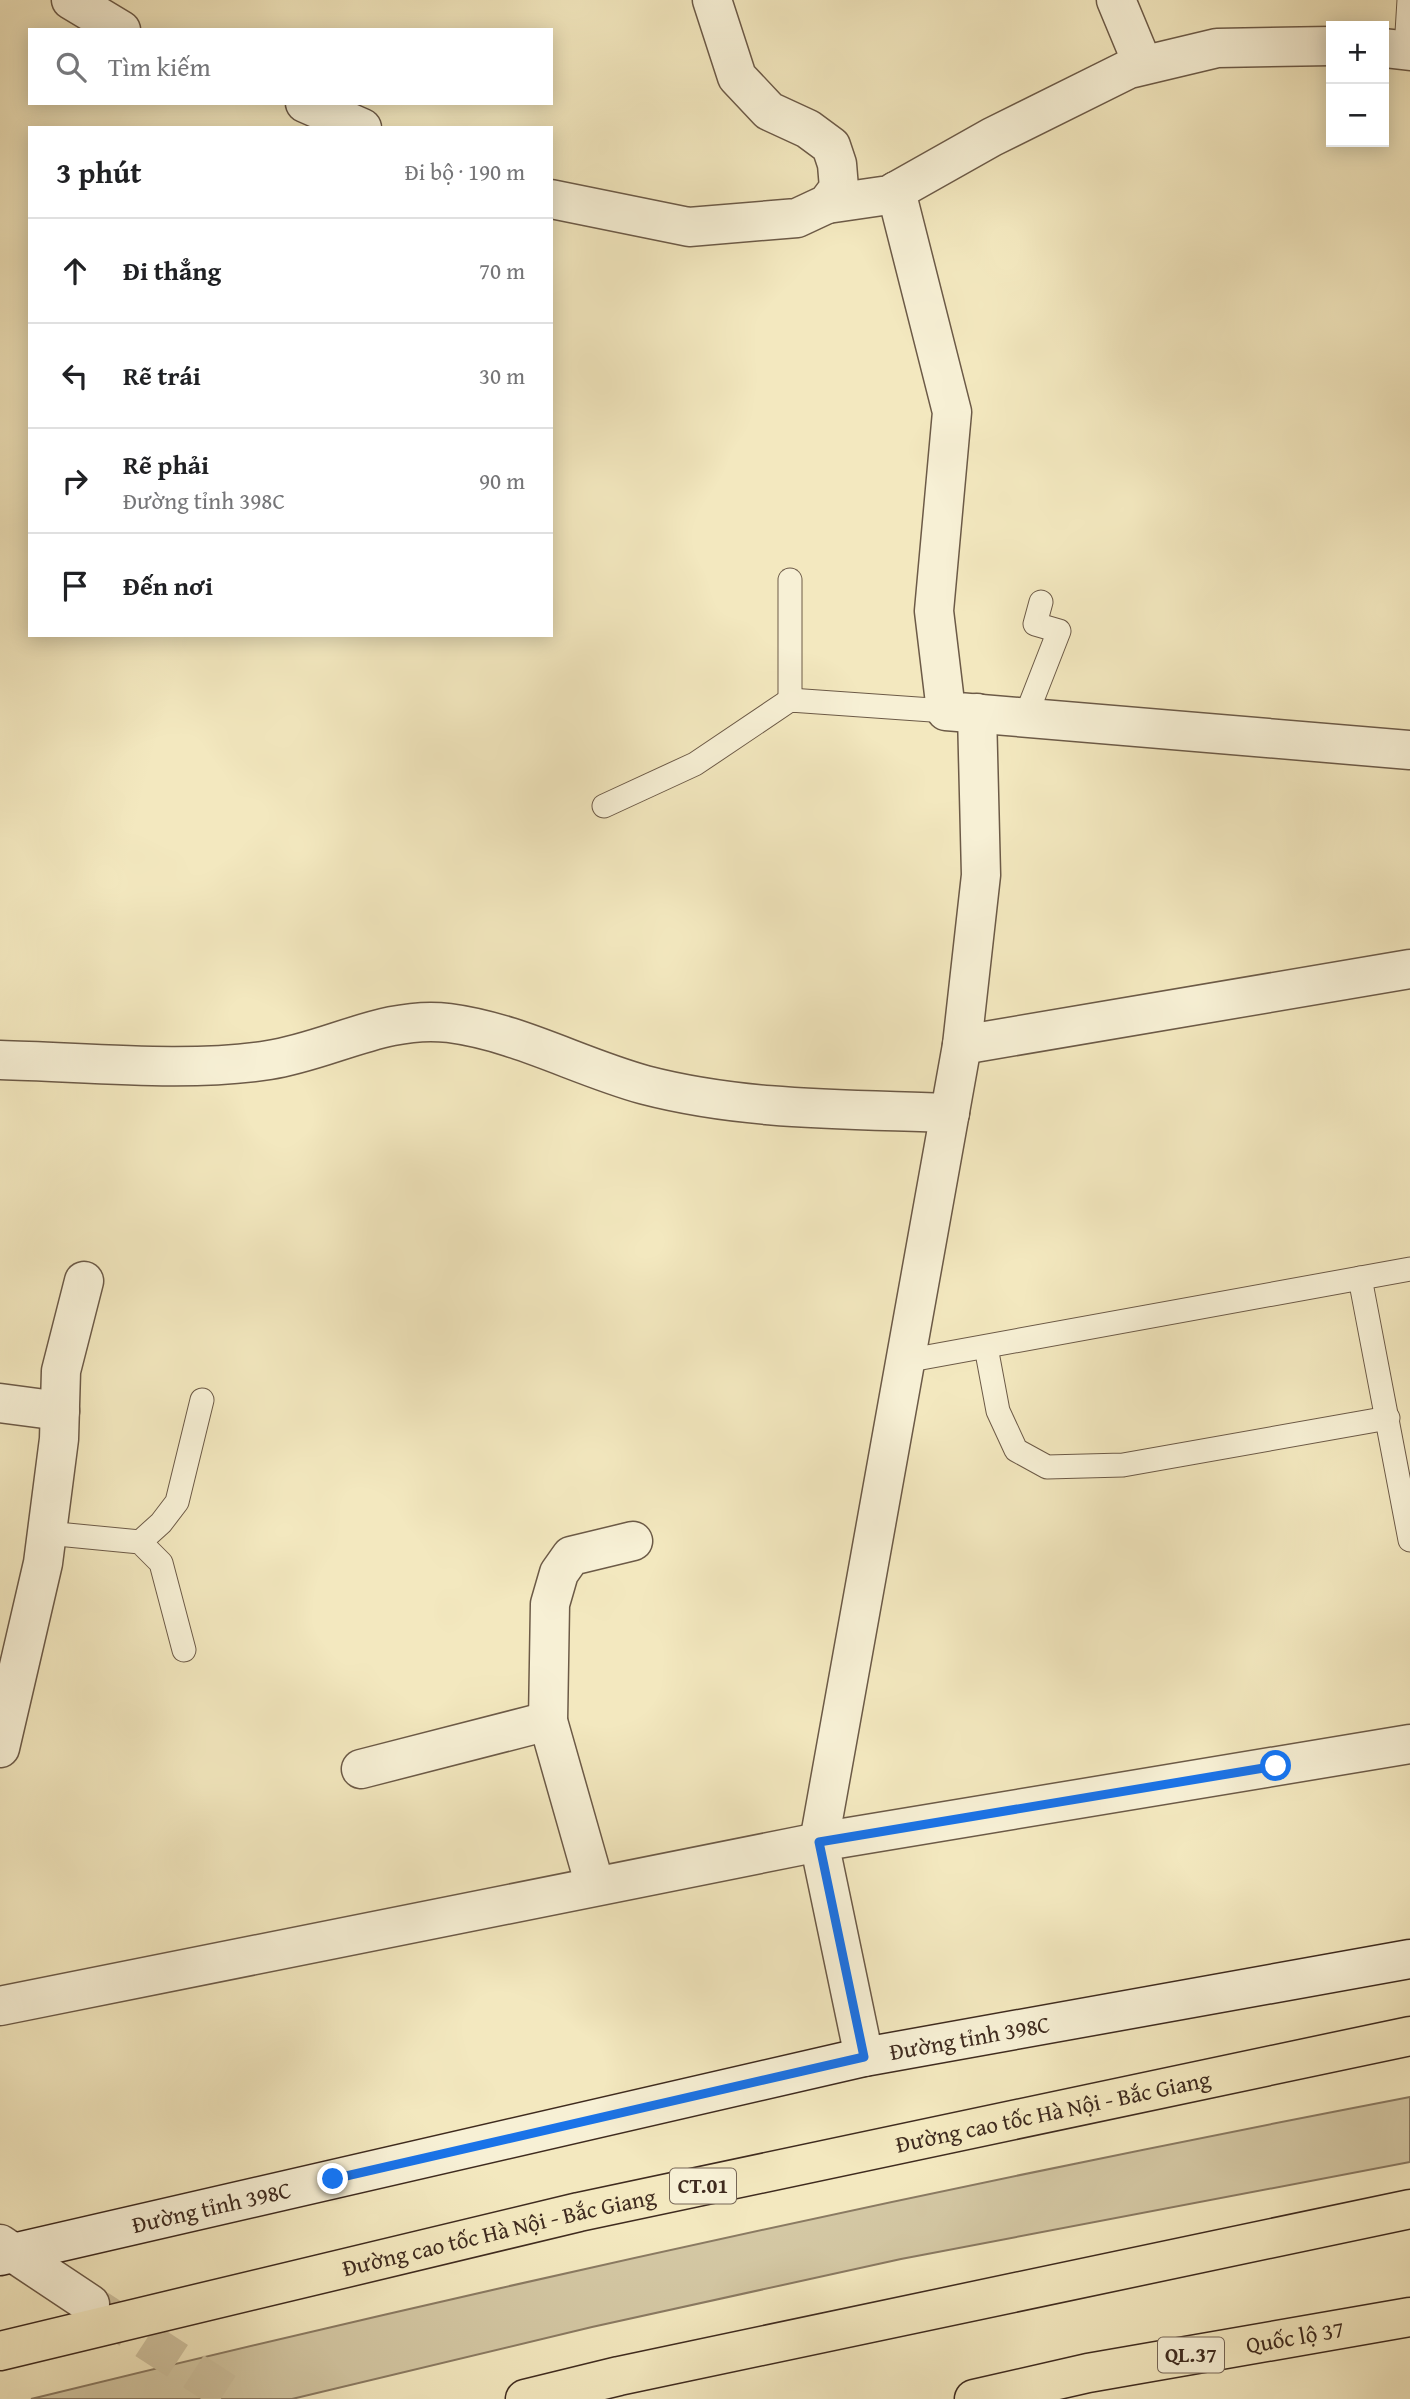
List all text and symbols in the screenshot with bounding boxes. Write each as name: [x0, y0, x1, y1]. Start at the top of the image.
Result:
map controls: [1326, 21, 1389, 147]
button: +: [1326, 21, 1389, 84]
search box: [28, 28, 553, 105]
text: Tìm kiếm: [108, 47, 211, 86]
icon: search: [52, 48, 90, 86]
button: −: [1326, 84, 1389, 147]
text: 3 phút: [56, 150, 142, 194]
text: Đi bộ · 190 m: [405, 155, 525, 188]
text: Đi thẳng: [123, 251, 221, 290]
icon: ahead: [56, 252, 94, 290]
text: 70 m: [479, 254, 525, 287]
text: Rẽ trái: [123, 356, 201, 395]
icon: left: [56, 357, 94, 395]
text: 30 m: [479, 359, 525, 392]
text: Rẽ phải: [123, 445, 209, 484]
icon: right: [56, 462, 94, 500]
text: 90 m: [479, 464, 525, 497]
text: Đường tỉnh 398C: [123, 484, 285, 517]
text: Đến nơi: [123, 566, 213, 605]
icon: arrive: [56, 567, 94, 605]
route start: [1260, 1750, 1291, 1781]
street label: Đường tỉnh 398C: [887, 2007, 1052, 2068]
street label: Đường cao tốc Hà Nội - Bắc Giang: [893, 2062, 1214, 2160]
route end: [317, 2163, 348, 2194]
road number: CT.01: [670, 2168, 736, 2204]
street label: Đường tỉnh 398C: [129, 2173, 294, 2241]
street label: Đường cao tốc Hà Nội - Bắc Giang: [339, 2179, 659, 2284]
street label: Quốc lộ 37: [1243, 2312, 1346, 2361]
road number: QL.37: [1158, 2338, 1224, 2372]

